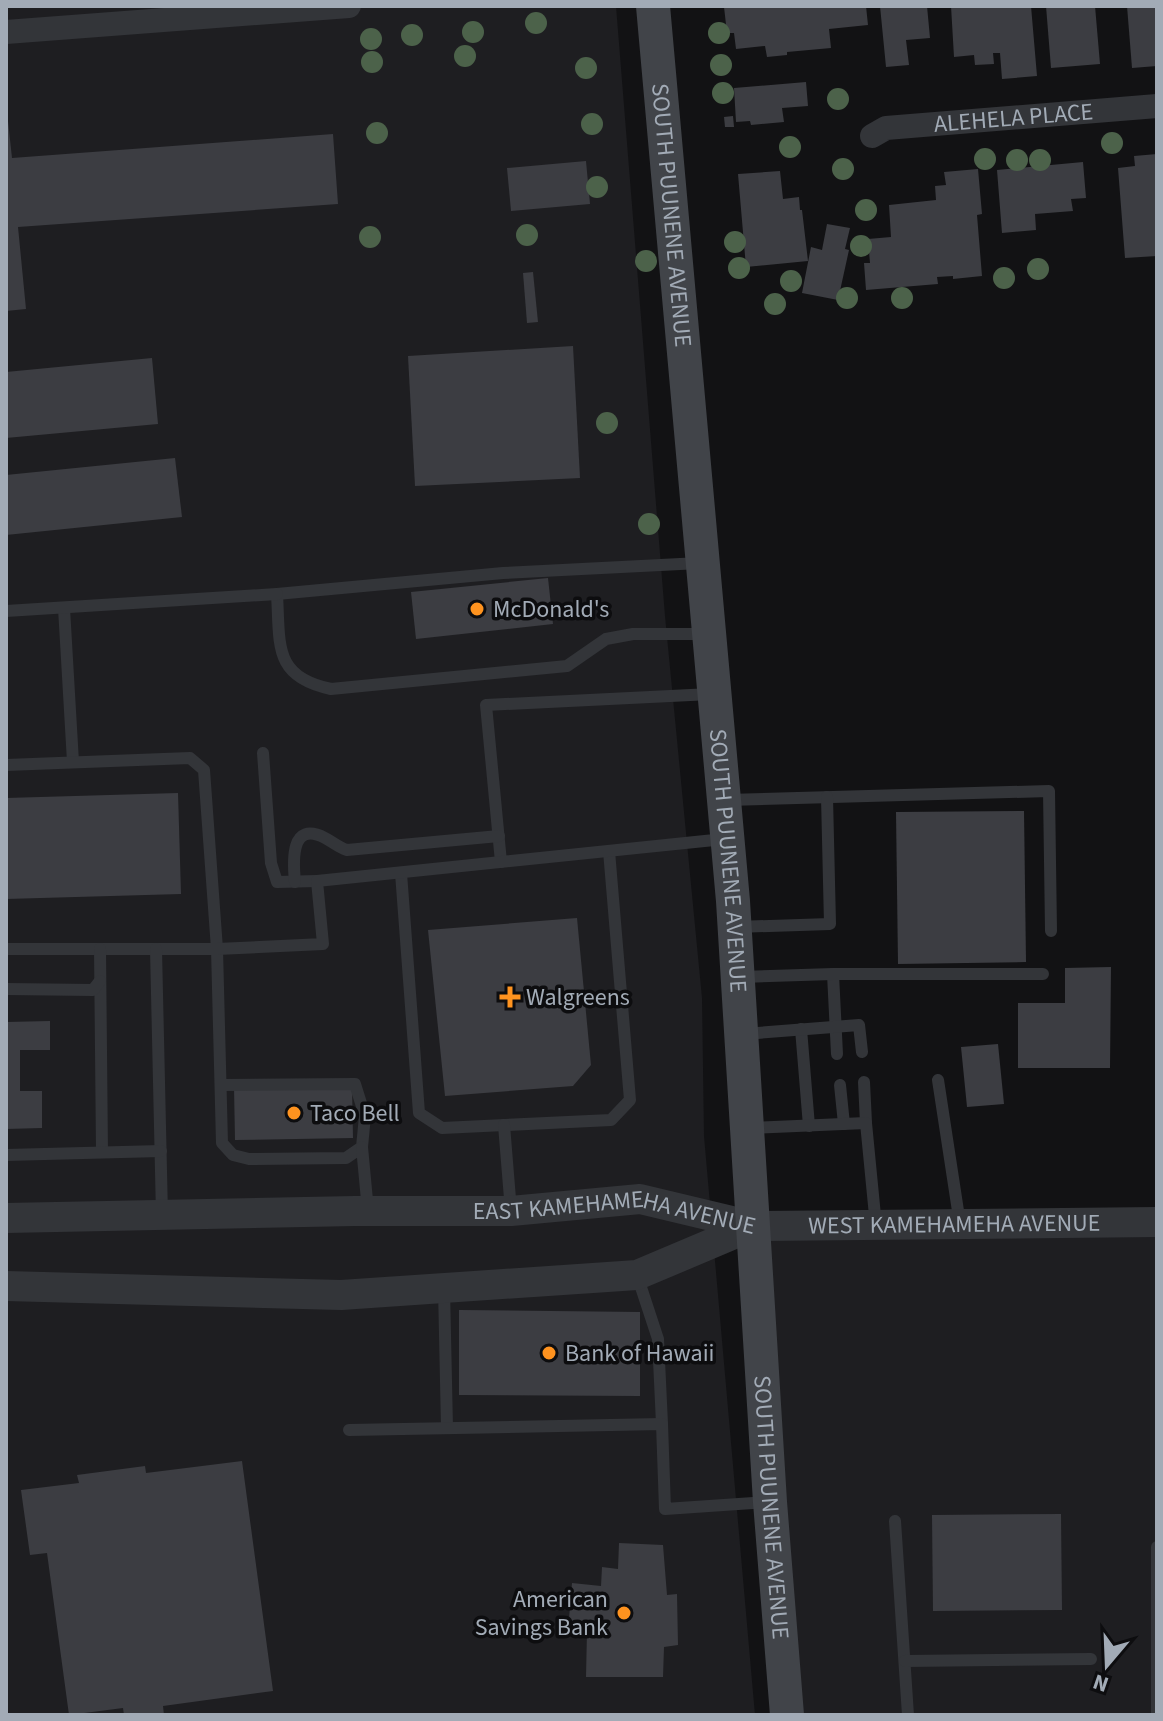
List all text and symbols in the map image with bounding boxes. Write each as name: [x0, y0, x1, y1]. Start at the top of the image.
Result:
street label: SOUTH PUUNENE AVENUE: [642, 82, 701, 349]
street label: ALEHELA PLACE: [932, 94, 1095, 142]
place label: McDonald's: [493, 592, 609, 627]
marker: McDonald's: [468, 600, 486, 618]
street label: SOUTH PUUNENE AVENUE: [700, 727, 756, 994]
place label: Walgreens: [526, 980, 630, 1015]
marker: Walgreens: [501, 988, 519, 1006]
place label: Taco Bell: [310, 1096, 400, 1131]
marker: Taco Bell: [285, 1104, 303, 1122]
street label: EAST KAMEHAMEHA AVENUE: [473, 1181, 759, 1244]
street label: WEST KAMEHAMEHA AVENUE: [808, 1205, 1100, 1243]
place label: Bank of Hawaii: [565, 1336, 714, 1371]
marker: Bank of Hawaii: [540, 1344, 558, 1362]
street label: SOUTH PUUNENE AVENUE: [745, 1374, 798, 1641]
place label: American Savings Bank: [475, 1582, 608, 1645]
marker: American Savings Bank: [615, 1604, 633, 1622]
north arrow: [1067, 1625, 1147, 1705]
text: N: [1089, 1665, 1113, 1700]

